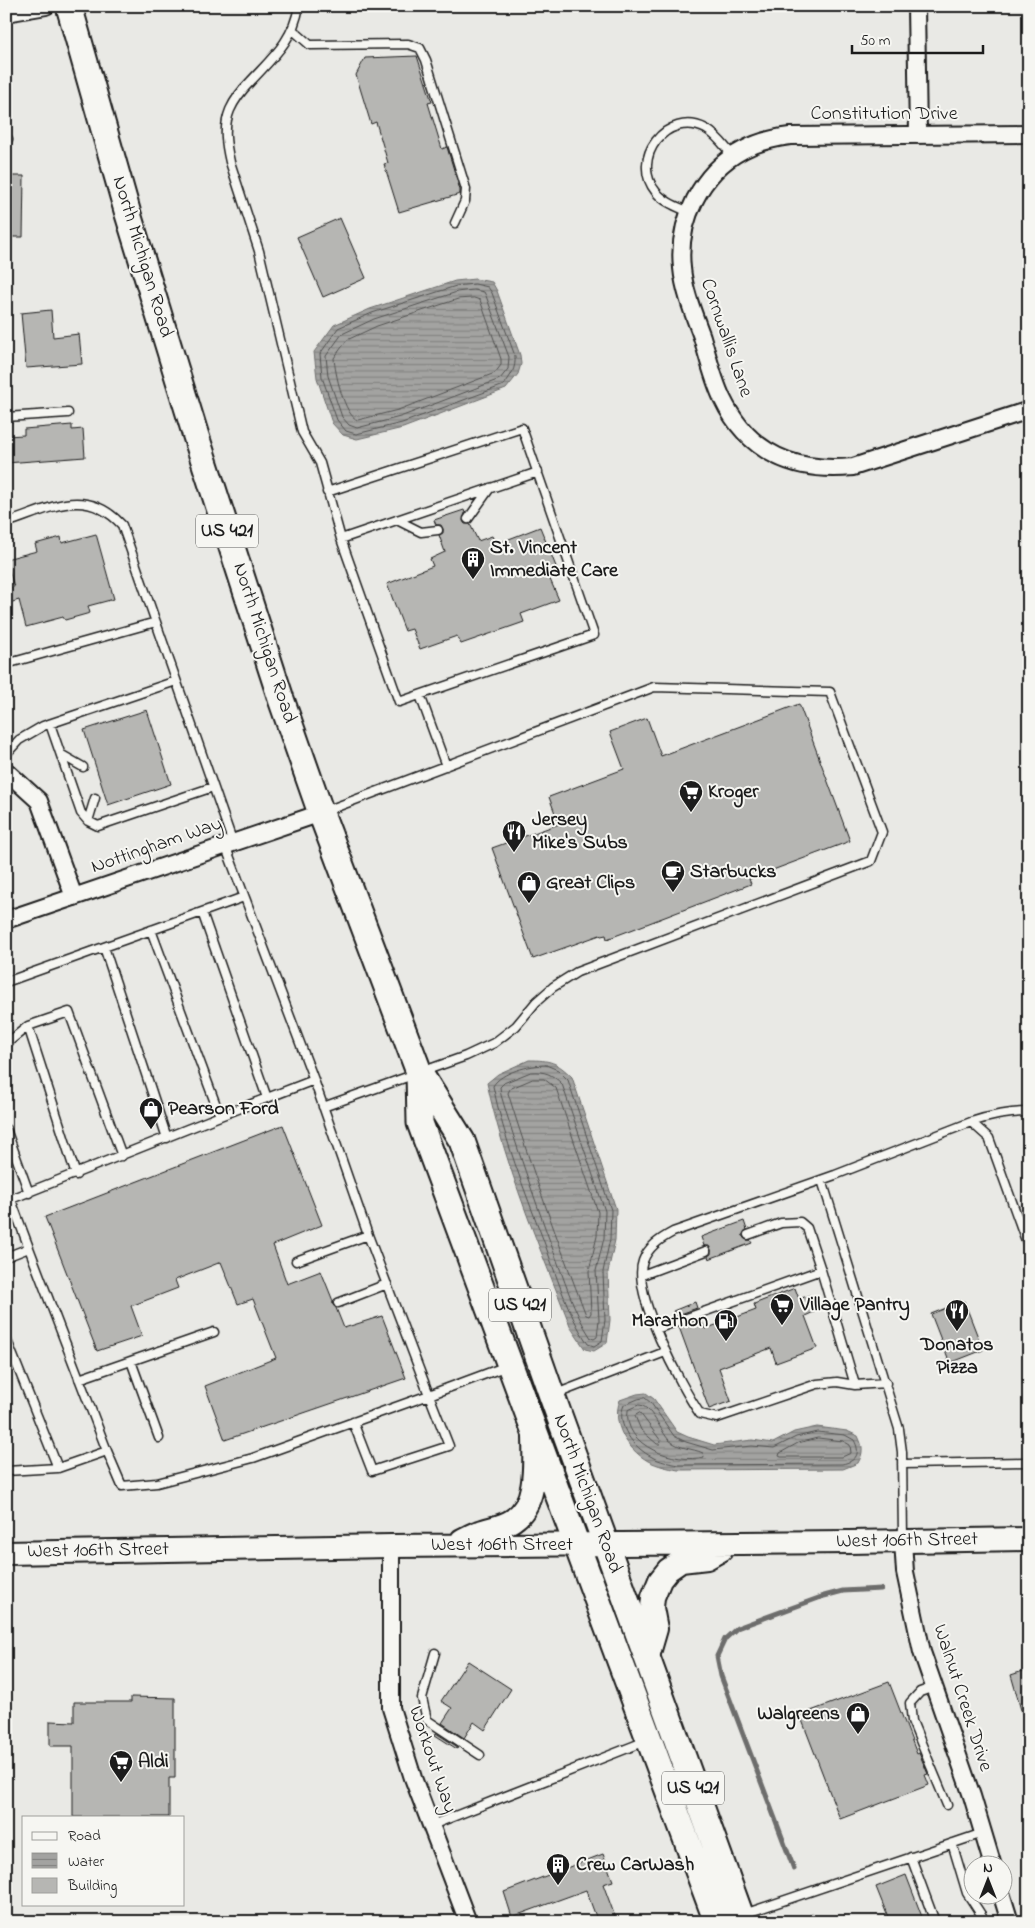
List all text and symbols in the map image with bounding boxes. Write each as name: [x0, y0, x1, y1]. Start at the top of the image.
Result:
scale bar: [852, 22, 984, 54]
text: 50 m: [860, 30, 891, 52]
street label: Constitution Drive: [810, 100, 958, 129]
street label: North Michigan Road: [103, 173, 180, 341]
street label: Cornwallis Lane: [692, 275, 760, 401]
road number: US 421: [196, 514, 258, 548]
place label: St. Vincent Immediate Care: [490, 534, 619, 586]
building icon: St. Vincent Immediate Care: [460, 546, 486, 580]
street label: North Michigan Road: [223, 559, 304, 727]
place label: Kroger: [708, 778, 759, 808]
supermarket icon: Kroger: [678, 779, 704, 813]
place label: Jersey Mike's Subs: [532, 806, 628, 858]
street label: Nottingham Way: [87, 810, 227, 883]
restaurant icon: Jersey Mike's Subs: [501, 819, 527, 853]
place label: Starbucks: [690, 858, 776, 887]
cafe icon: Starbucks: [660, 859, 686, 893]
place label: Great Clips: [546, 869, 635, 898]
shop icon: Great Clips: [516, 870, 542, 904]
place label: Pearson Ford: [168, 1095, 280, 1124]
shop icon: Pearson Ford: [138, 1096, 164, 1130]
road number: US 421: [489, 1288, 551, 1322]
place label: Village Pantry: [799, 1291, 910, 1321]
supermarket icon: Village Pantry: [769, 1292, 795, 1326]
restaurant icon: Donatos Pizza: [944, 1298, 970, 1332]
place label: Marathon: [632, 1307, 708, 1336]
fuel station icon: Marathon: [713, 1308, 739, 1342]
place label: Donatos Pizza: [919, 1331, 994, 1383]
street label: North Michigan Road: [544, 1410, 629, 1578]
street label: West 106th Street: [836, 1525, 978, 1557]
street label: West 106th Street: [431, 1531, 573, 1560]
street label: West 106th Street: [27, 1535, 169, 1567]
street label: Walnut Creek Drive: [925, 1621, 999, 1775]
place label: Walgreens: [757, 1700, 840, 1730]
shop icon: Walgreens: [845, 1701, 871, 1735]
street label: Workout Way: [400, 1702, 464, 1818]
place label: Aldi: [138, 1748, 169, 1777]
supermarket icon: Aldi: [108, 1749, 134, 1783]
road number: US 421: [662, 1772, 724, 1805]
legend: [22, 1816, 185, 1906]
text: Road: [68, 1825, 101, 1847]
text: Water: [68, 1851, 104, 1873]
place label: Crew CarWash: [576, 1851, 694, 1880]
building icon: Crew CarWash: [545, 1852, 571, 1886]
north arrow: [962, 1856, 1012, 1906]
text: N: [983, 1858, 993, 1879]
text: Building: [67, 1875, 117, 1898]

